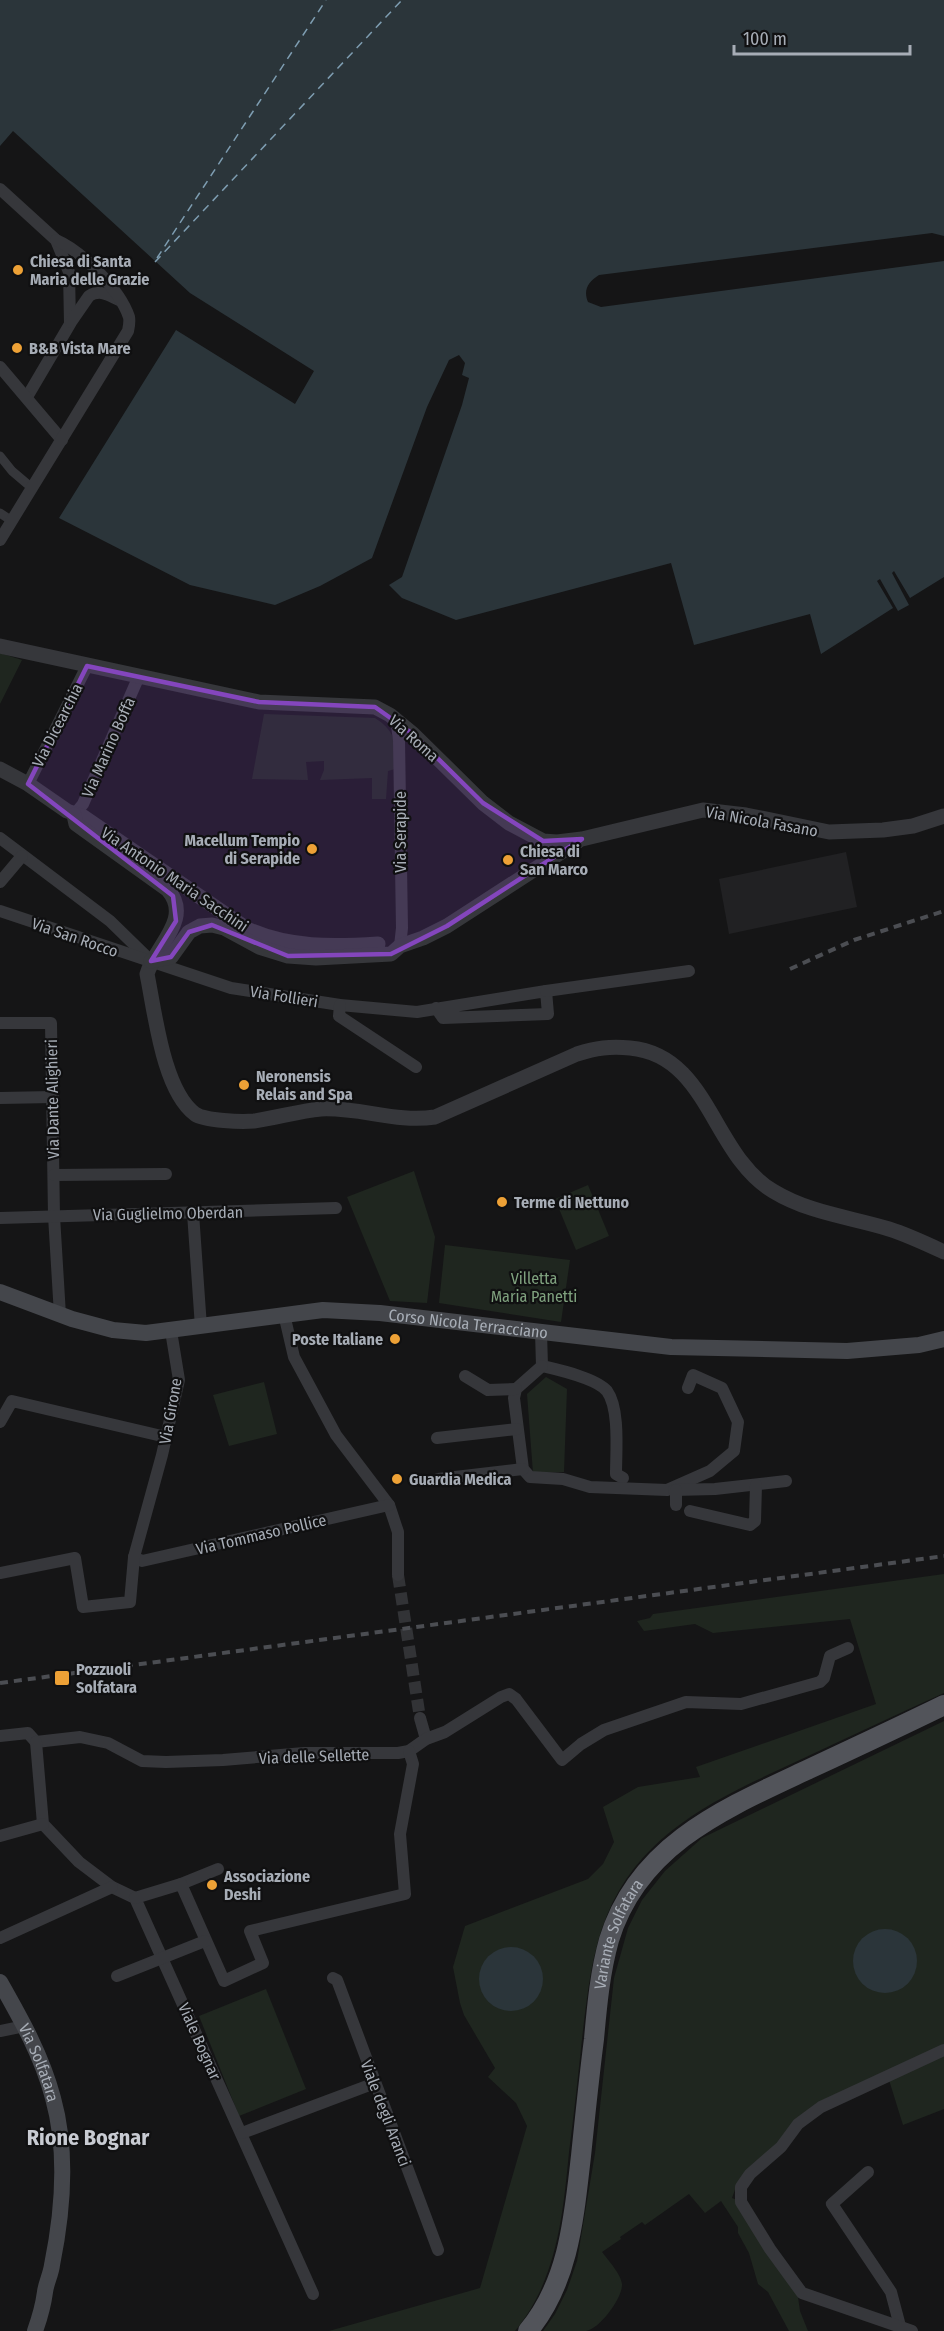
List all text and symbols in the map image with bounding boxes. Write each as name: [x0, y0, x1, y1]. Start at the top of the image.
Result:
scale bar: [734, 18, 910, 56]
text: 100 m: [743, 28, 787, 50]
place label: Chiesa di Santa Maria delle Grazie: [30, 252, 149, 289]
marker: Chiesa di Santa Maria delle Grazie: [11, 263, 25, 277]
place label: B&B Vista Mare: [29, 339, 131, 358]
marker: B&B Vista Mare: [10, 341, 24, 355]
street label: Via Dicearchia: [28, 680, 87, 770]
street label: Via Marino Boffa: [78, 694, 139, 800]
street label: Via Roma: [385, 711, 443, 766]
street label: Via Serapide: [391, 791, 410, 873]
street label: Via Nicola Fasano: [704, 802, 819, 841]
street label: Via Antonio Maria Sacchini: [98, 823, 252, 936]
place label: Macellum Tempio di Serapide: [185, 831, 300, 868]
marker: Macellum Tempio di Serapide: [305, 842, 319, 856]
place label: Chiesa di San Marco: [520, 842, 589, 879]
marker: Chiesa di San Marco: [501, 853, 515, 867]
street label: Via San Rocco: [29, 914, 121, 961]
street label: Via Follieri: [249, 982, 319, 1011]
street label: Via Dante Alighieri: [42, 1039, 63, 1159]
place label: Neronensis Relais and Spa: [256, 1067, 353, 1104]
marker: Neronensis Relais and Spa: [237, 1078, 251, 1092]
place label: Terme di Nettuno: [514, 1193, 629, 1212]
marker: Terme di Nettuno: [495, 1195, 509, 1209]
street label: Via Guglielmo Oberdan: [93, 1203, 243, 1224]
park label: Villetta Maria Panetti: [491, 1269, 577, 1306]
street label: Corso Nicola Terracciano: [388, 1305, 549, 1343]
place label: Poste Italiane: [292, 1330, 383, 1349]
marker: Poste Italiane: [388, 1332, 402, 1346]
street label: Via Girone: [155, 1376, 186, 1446]
place label: Guardia Medica: [409, 1470, 512, 1489]
marker: Guardia Medica: [390, 1472, 404, 1486]
street label: Via Tommaso Pollice: [194, 1510, 328, 1559]
place label: Pozzuoli Solfatara: [76, 1660, 137, 1697]
marker: Pozzuoli Solfatara: [53, 1669, 71, 1687]
street label: Via delle Sellette: [258, 1745, 370, 1768]
place label: Associazione Deshi: [223, 1867, 310, 1904]
street label: Variante Solfatara: [590, 1875, 647, 1991]
marker: Associazione Deshi: [205, 1878, 219, 1892]
street label: Viale Bognar: [174, 2000, 225, 2083]
street label: Via Solfatara: [15, 2021, 63, 2104]
street label: Viale degli Aranci: [357, 2057, 415, 2169]
district label: Rione Bognar: [27, 2124, 150, 2151]

